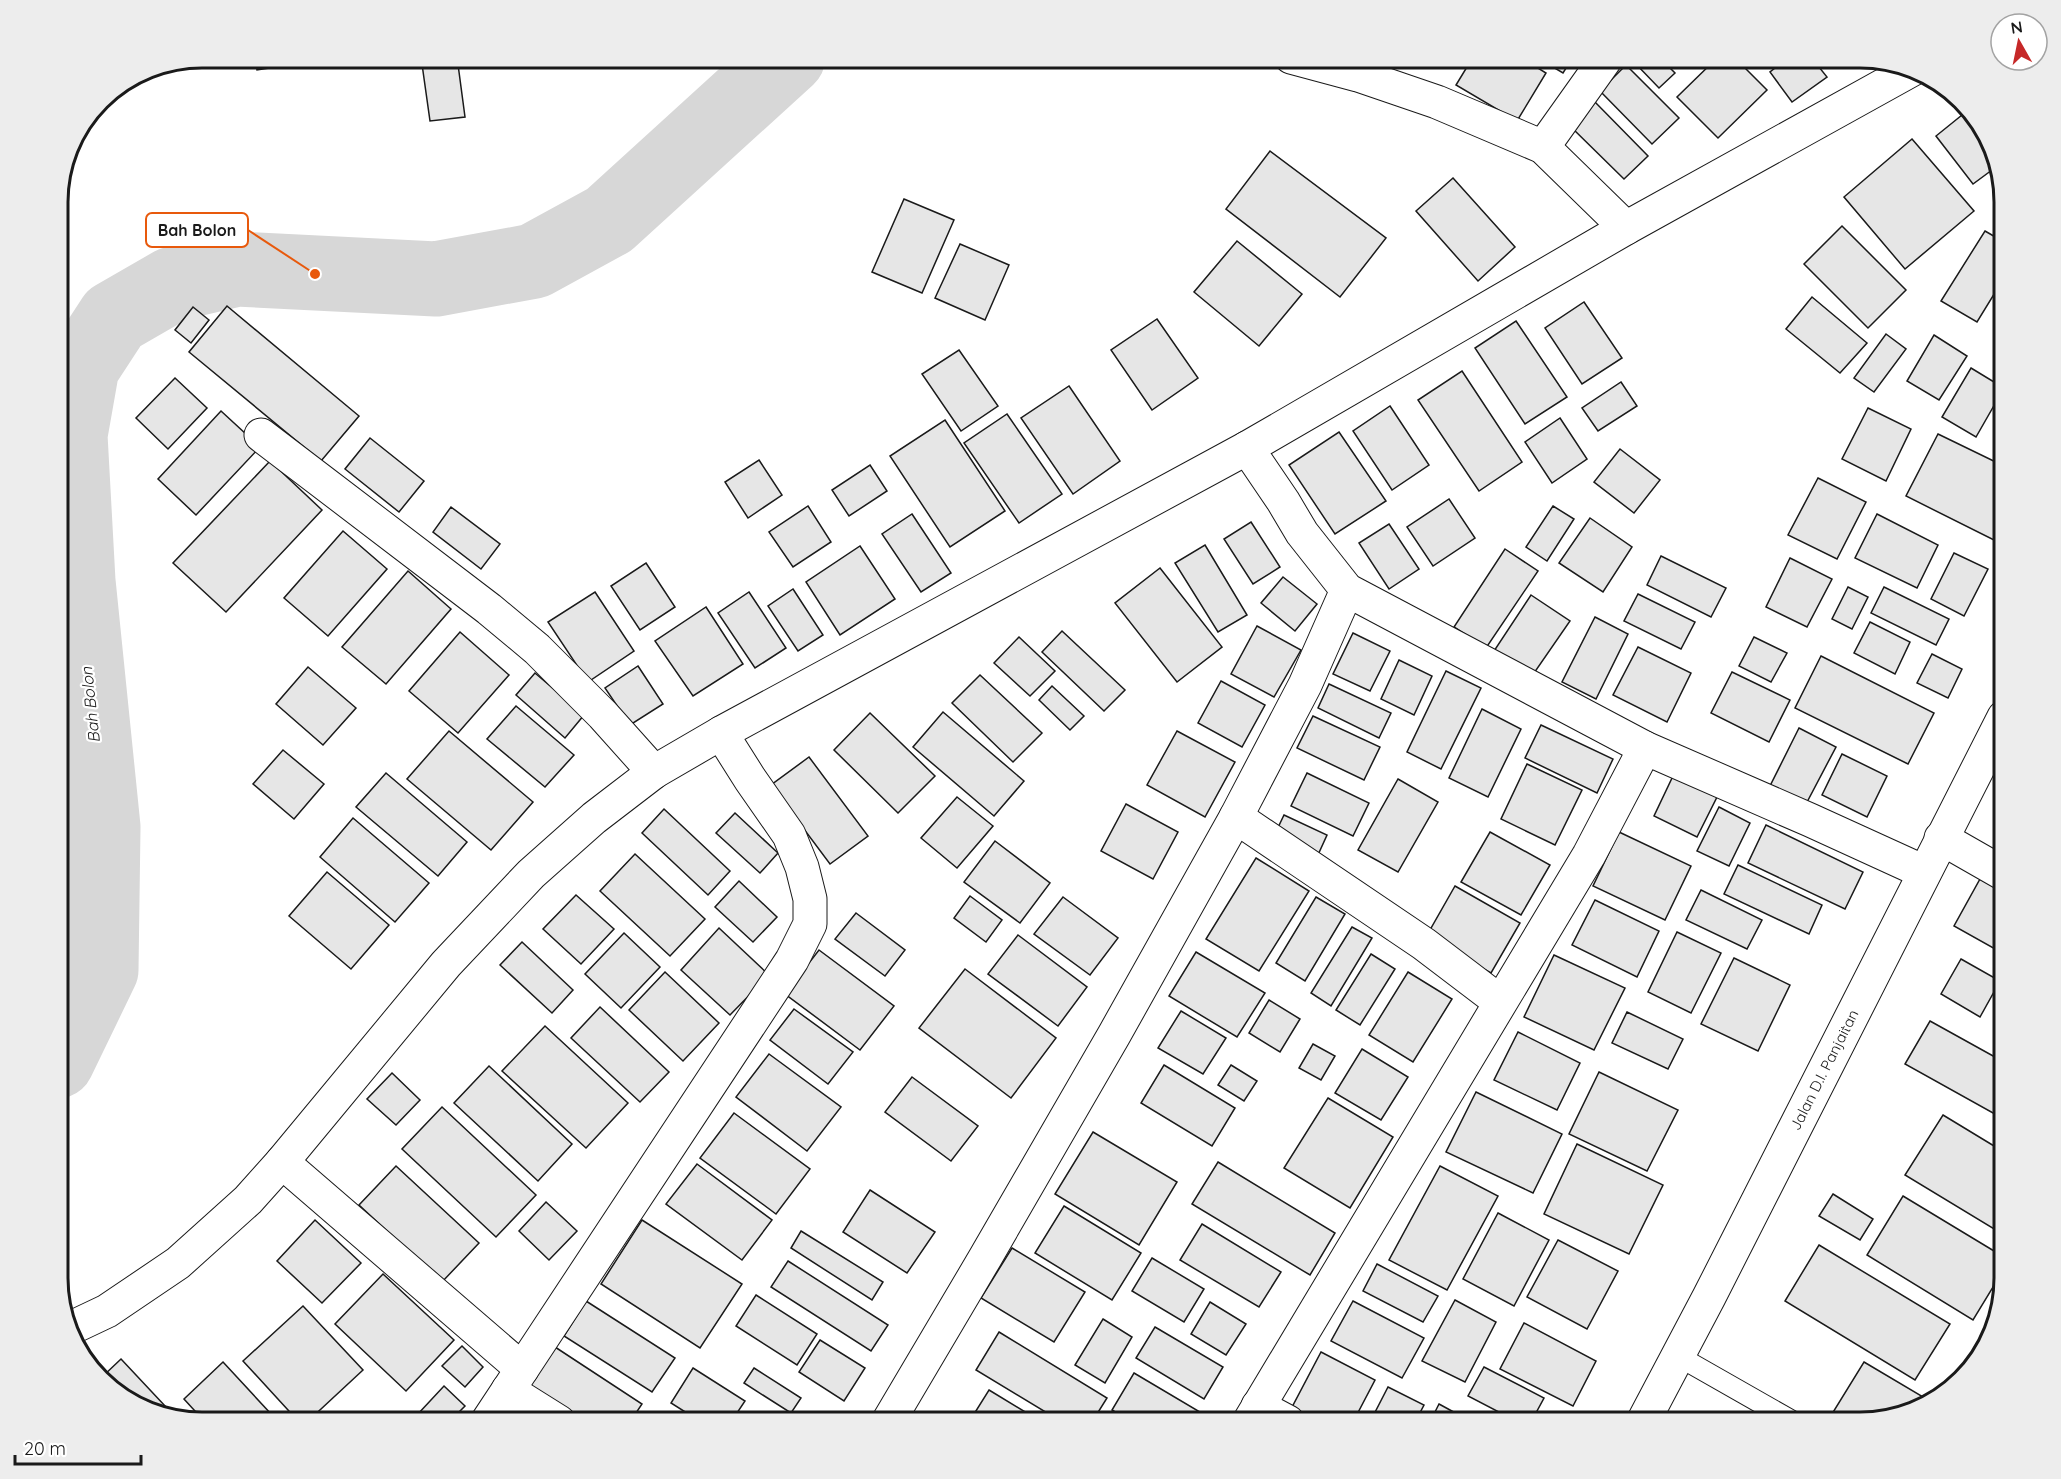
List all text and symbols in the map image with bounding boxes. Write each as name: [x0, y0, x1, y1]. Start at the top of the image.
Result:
north arrow: [1989, 12, 2049, 72]
text: N: [2009, 16, 2024, 38]
callout: Bah Bolon: [146, 213, 248, 247]
text: Bah Bolon: [158, 220, 236, 240]
water label: Bah Bolon: [76, 665, 104, 744]
street label: Jalan D.I. Panjaitan: [1785, 1006, 1863, 1133]
scale bar: [15, 1428, 141, 1466]
text: 20 m: [24, 1437, 66, 1460]

